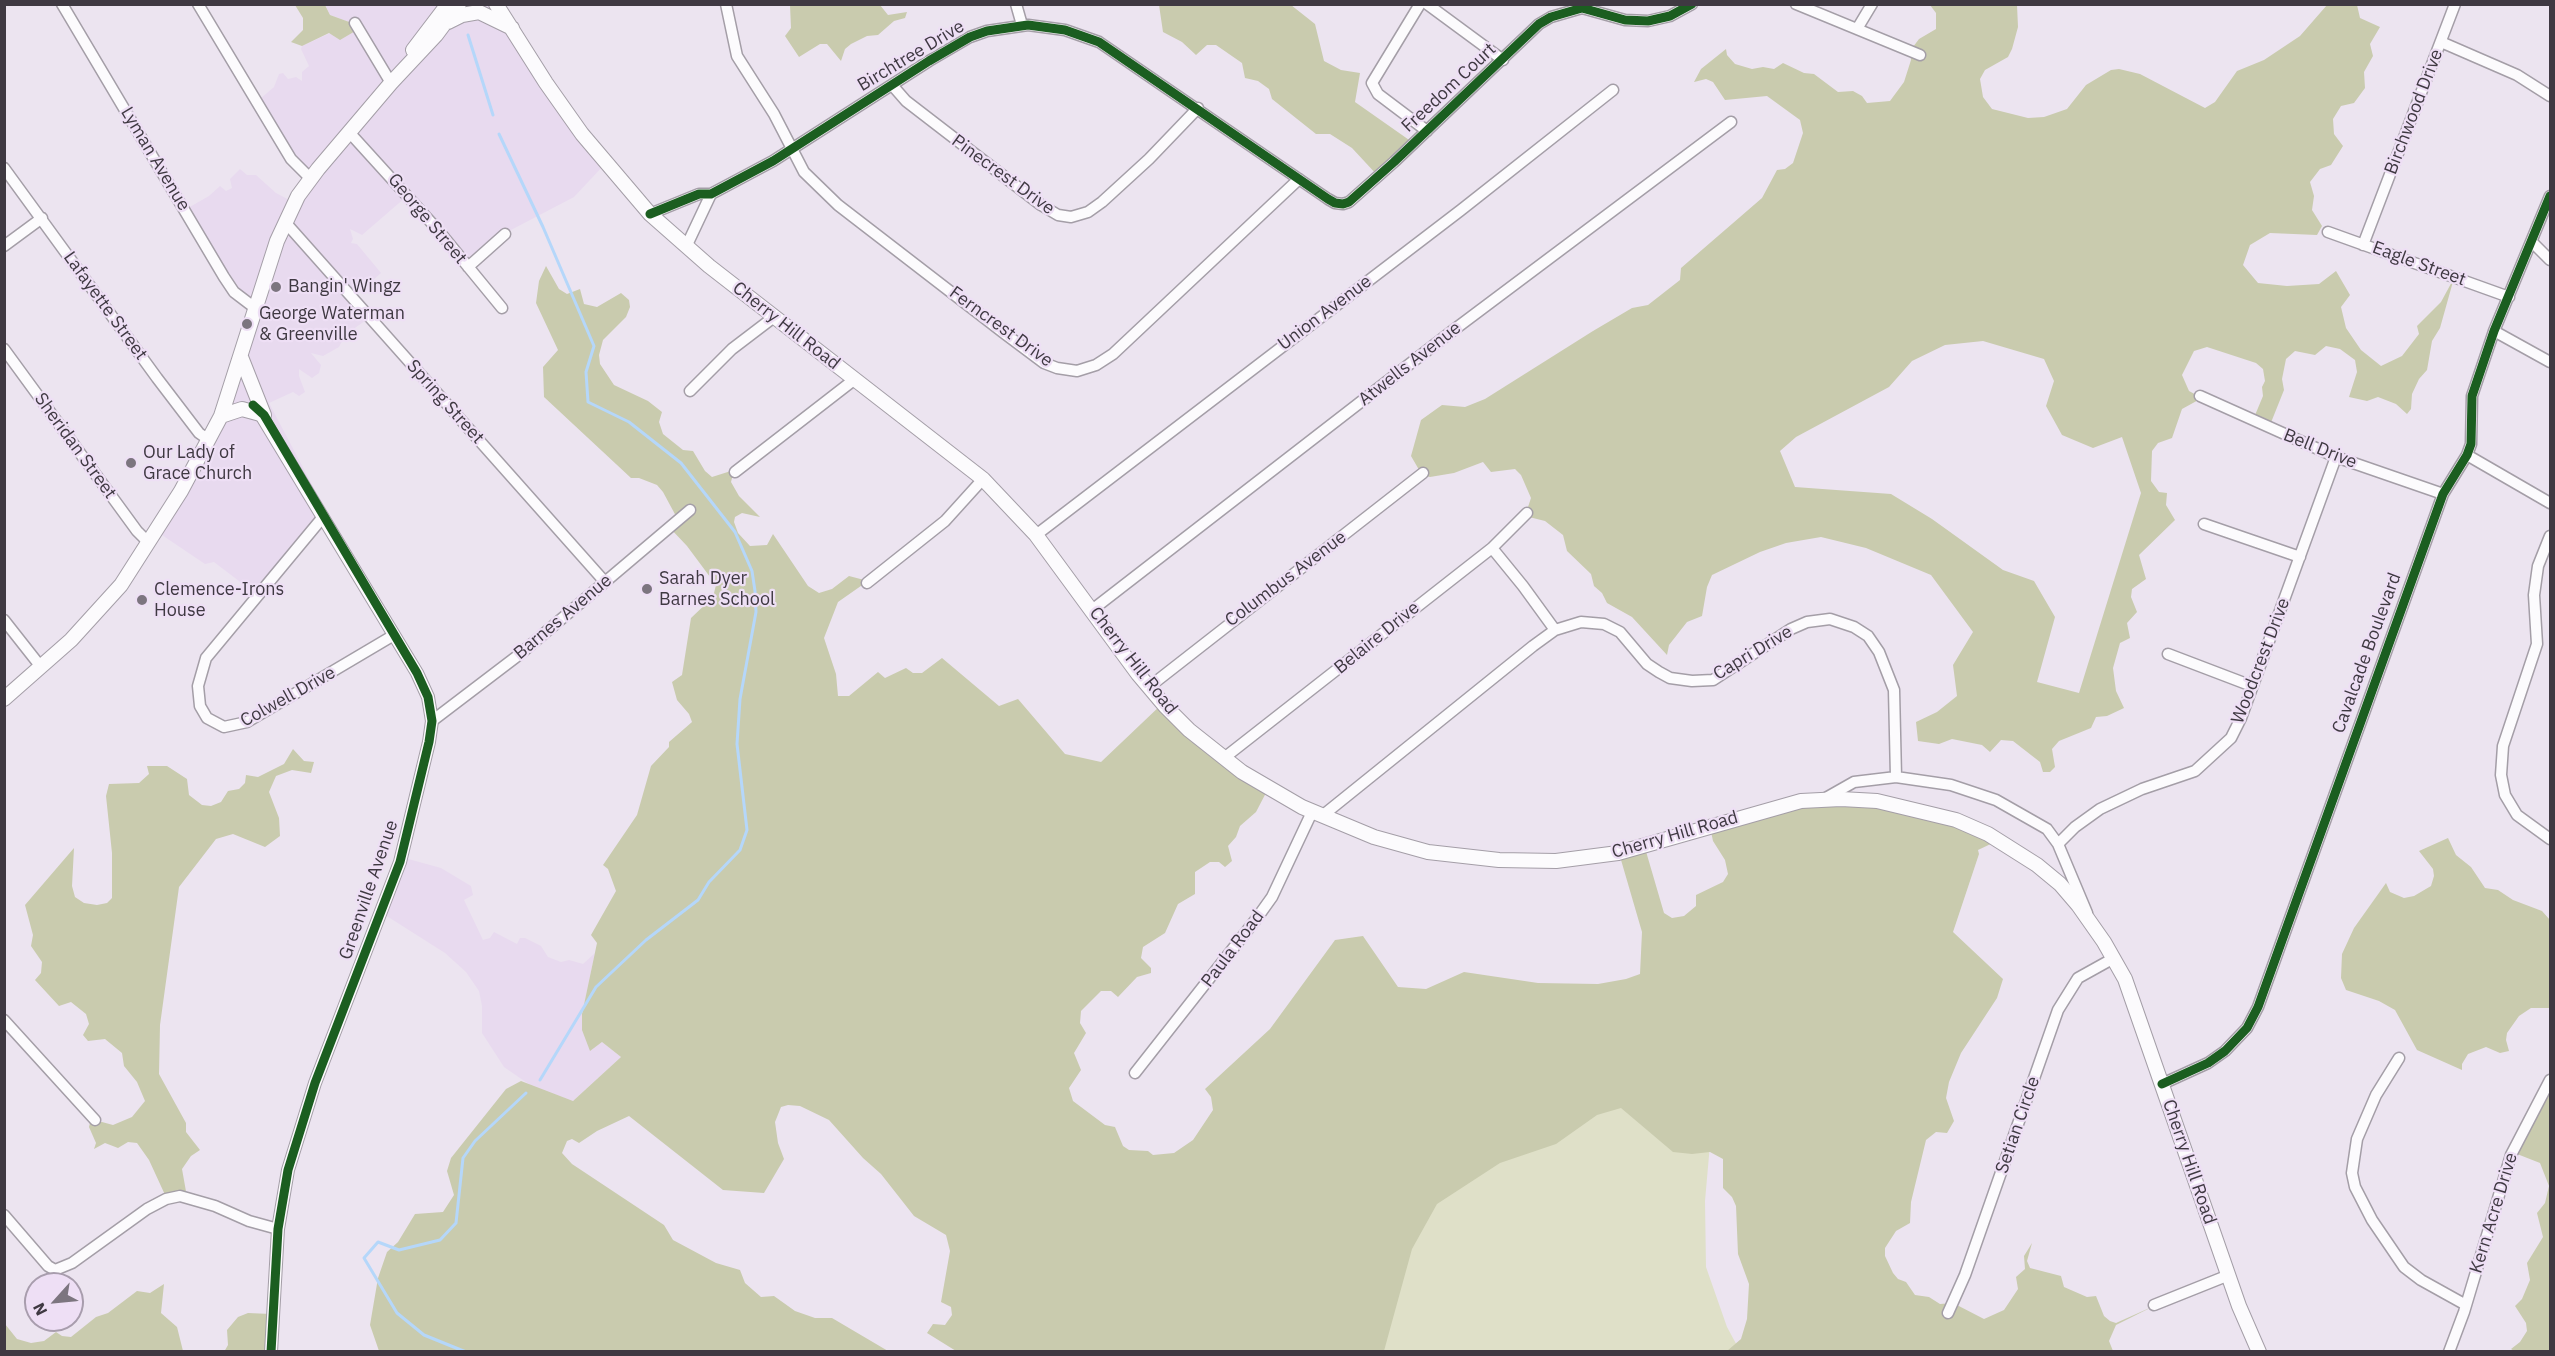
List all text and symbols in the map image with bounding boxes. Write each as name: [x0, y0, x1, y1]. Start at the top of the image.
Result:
street label: Birchtree Drive: [854, 16, 968, 96]
street label: Freedom Court: [1397, 39, 1501, 137]
street label: Birchwood Drive: [2380, 46, 2448, 178]
street label: Lyman Avenue: [116, 103, 194, 215]
street label: Pinecrest Drive: [947, 130, 1059, 220]
street label: George Street: [383, 169, 471, 269]
street label: Eagle Street: [2369, 237, 2469, 291]
street label: Lafayette Street: [58, 248, 152, 364]
street label: Union Avenue: [1274, 271, 1376, 355]
place label: Bangin' Wingz: [288, 276, 401, 298]
street label: Cherry Hill Road: [728, 277, 844, 375]
marker: Bangin' Wingz: [269, 280, 283, 294]
street label: Ferncrest Drive: [945, 282, 1057, 372]
place label: George Waterman & Greenville: [259, 303, 405, 346]
marker: George Waterman & Greenville: [240, 317, 254, 331]
street label: Atwells Avenue: [1354, 317, 1466, 411]
street label: Spring Street: [402, 356, 488, 448]
street label: Sheridan Street: [29, 389, 121, 503]
street label: Bell Drive: [2280, 424, 2360, 474]
place label: Our Lady of Grace Church: [143, 442, 252, 484]
marker: Our Lady of Grace Church: [124, 456, 138, 470]
street label: Columbus Avenue: [1221, 526, 1351, 632]
place label: Sarah Dyer Barnes School: [659, 568, 775, 610]
street label: Barnes Avenue: [510, 570, 616, 664]
street label: Cavalcade Boulevard: [2328, 570, 2406, 736]
place label: Clemence-Irons House: [154, 579, 284, 622]
marker: Sarah Dyer Barnes School: [640, 582, 654, 596]
marker: Clemence-Irons House: [135, 593, 149, 607]
street label: Woodcrest Drive: [2227, 595, 2295, 727]
street label: Belaire Drive: [1330, 597, 1424, 679]
street label: Cherry Hill Road: [1084, 603, 1182, 719]
street label: Capri Drive: [1710, 621, 1796, 685]
street label: Colwell Drive: [237, 662, 339, 732]
street label: Cherry Hill Road: [1609, 807, 1741, 863]
street label: Greenville Avenue: [335, 817, 403, 963]
street label: Paula Road: [1197, 906, 1269, 992]
street label: Setian Circle: [1991, 1074, 2045, 1176]
street label: Cherry Hill Road: [2158, 1097, 2220, 1227]
street label: Kern Acre Drive: [2465, 1150, 2523, 1276]
north arrow: [24, 1272, 84, 1332]
text: N: [28, 1300, 51, 1319]

